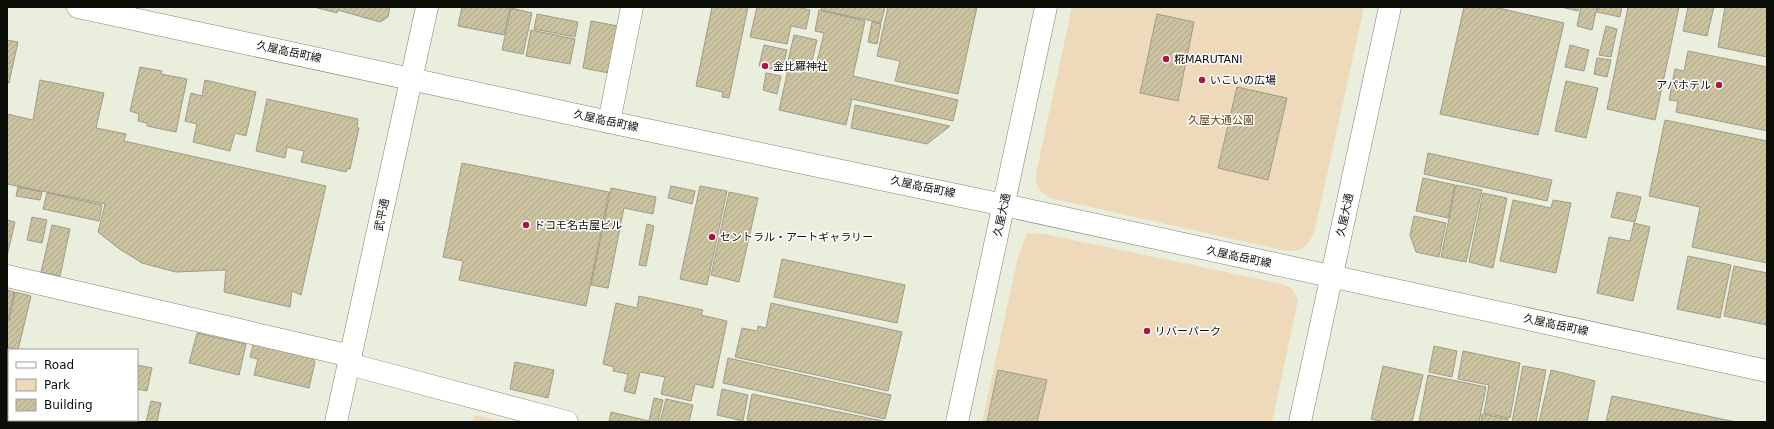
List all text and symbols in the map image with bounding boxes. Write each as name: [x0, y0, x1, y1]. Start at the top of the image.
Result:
street label: 久屋高岳町線: [255, 39, 323, 65]
place label: 糀MARUTANI: [1174, 53, 1243, 66]
marker: 糀MARUTANI: [1161, 54, 1171, 64]
place label: 金比羅神社: [773, 60, 828, 73]
marker: 金比羅神社: [760, 61, 770, 71]
place label: いこいの広場: [1210, 74, 1276, 87]
marker: いこいの広場: [1197, 75, 1207, 85]
place label: アパホテル: [1656, 79, 1711, 92]
marker: アパホテル: [1714, 80, 1724, 90]
street label: 久屋高岳町線: [572, 108, 640, 134]
park label: 久屋大通公園: [1188, 114, 1254, 127]
street label: 久屋高岳町線: [889, 174, 957, 200]
street label: 久屋大通: [991, 192, 1013, 238]
street label: 久屋大通: [1334, 192, 1356, 238]
street label: 武平通: [372, 198, 392, 232]
place label: ドコモ名古屋ビル: [534, 219, 622, 232]
marker: ドコモ名古屋ビル: [521, 220, 531, 230]
place label: セントラル・アートギャラリー: [720, 231, 873, 244]
marker: セントラル・アートギャラリー: [707, 232, 717, 242]
street label: 久屋高岳町線: [1205, 244, 1273, 270]
street label: 久屋高岳町線: [1522, 312, 1590, 338]
place label: リバーパーク: [1155, 325, 1221, 338]
marker: リバーパーク: [1142, 326, 1152, 336]
legend: [8, 349, 138, 421]
text: Road: [44, 358, 74, 372]
text: Park: [44, 378, 70, 392]
text: Building: [44, 398, 93, 412]

